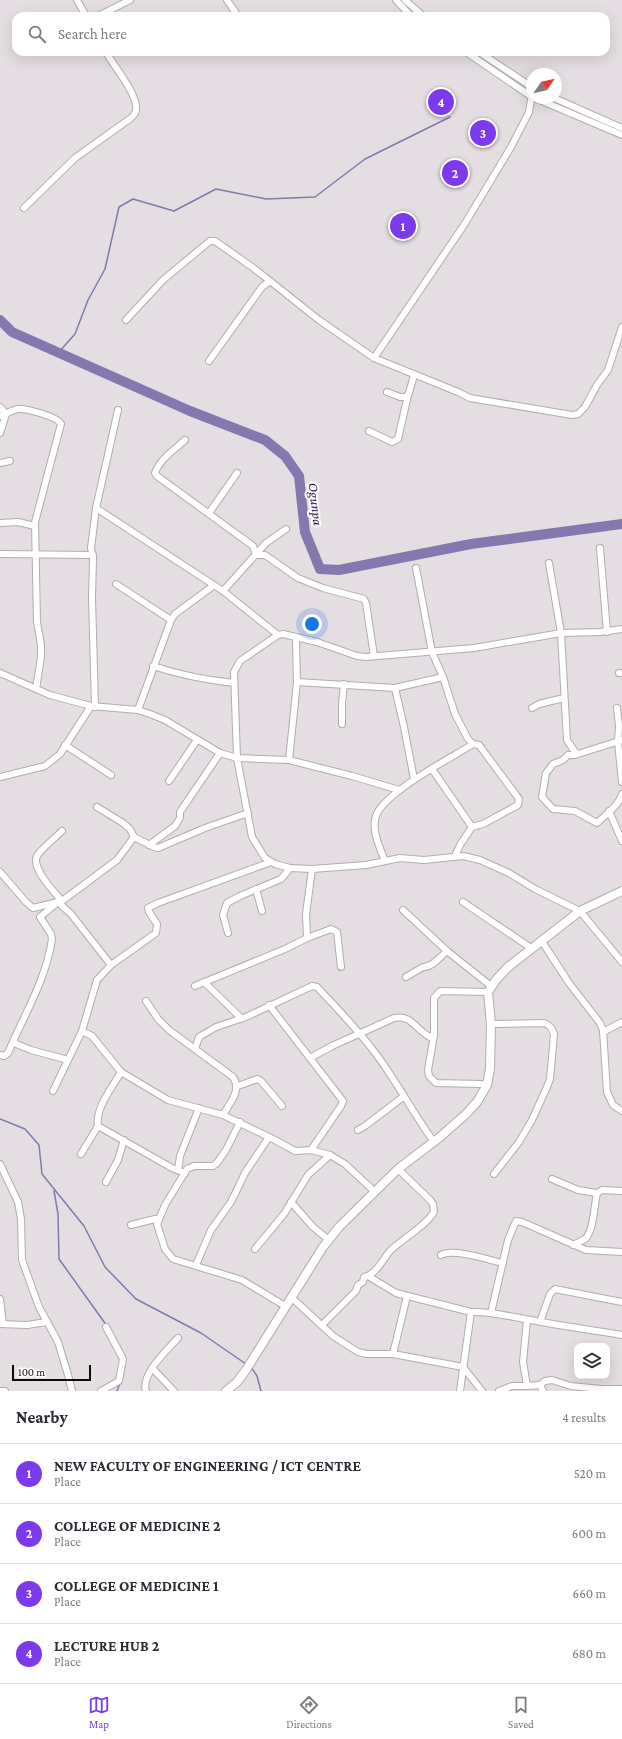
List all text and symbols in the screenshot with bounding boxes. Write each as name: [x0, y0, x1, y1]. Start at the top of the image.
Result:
search box: [12, 12, 610, 56]
icon: search: [26, 23, 48, 45]
text: Search here: [58, 26, 127, 42]
north arrow: [526, 68, 562, 104]
pin: 4: [428, 87, 454, 117]
pin: 3: [470, 118, 496, 148]
pin: 2: [442, 158, 468, 188]
pin: 1: [390, 211, 416, 241]
water label: Ogunpa: [305, 482, 327, 527]
your location: [302, 614, 322, 634]
map controls: [574, 1343, 610, 1379]
button: layers: [574, 1343, 610, 1379]
scale bar: [12, 1363, 91, 1382]
text: 100 m: [18, 1366, 45, 1378]
text: Nearby: [16, 1408, 68, 1427]
text: 4 results: [562, 1410, 606, 1425]
text: NEW FACULTY OF ENGINEERING / ICT CENTRE: [54, 1458, 361, 1474]
text: 1: [27, 1466, 31, 1481]
text: 520 m: [574, 1466, 606, 1481]
text: Place: [54, 1474, 81, 1489]
text: COLLEGE OF MEDICINE 2: [54, 1518, 221, 1534]
text: 2: [26, 1526, 32, 1541]
text: 600 m: [572, 1526, 606, 1541]
text: Place: [54, 1534, 81, 1549]
text: COLLEGE OF MEDICINE 1: [54, 1578, 219, 1594]
text: 3: [26, 1586, 32, 1601]
text: 660 m: [573, 1586, 606, 1601]
text: Place: [54, 1594, 81, 1609]
text: LECTURE HUB 2: [54, 1638, 159, 1654]
text: 4: [25, 1646, 33, 1661]
text: 680 m: [572, 1646, 606, 1661]
text: Place: [54, 1654, 81, 1669]
tab: Map: [88, 1694, 110, 1730]
tab: Directions: [286, 1694, 332, 1730]
tab: Saved: [508, 1694, 534, 1730]

